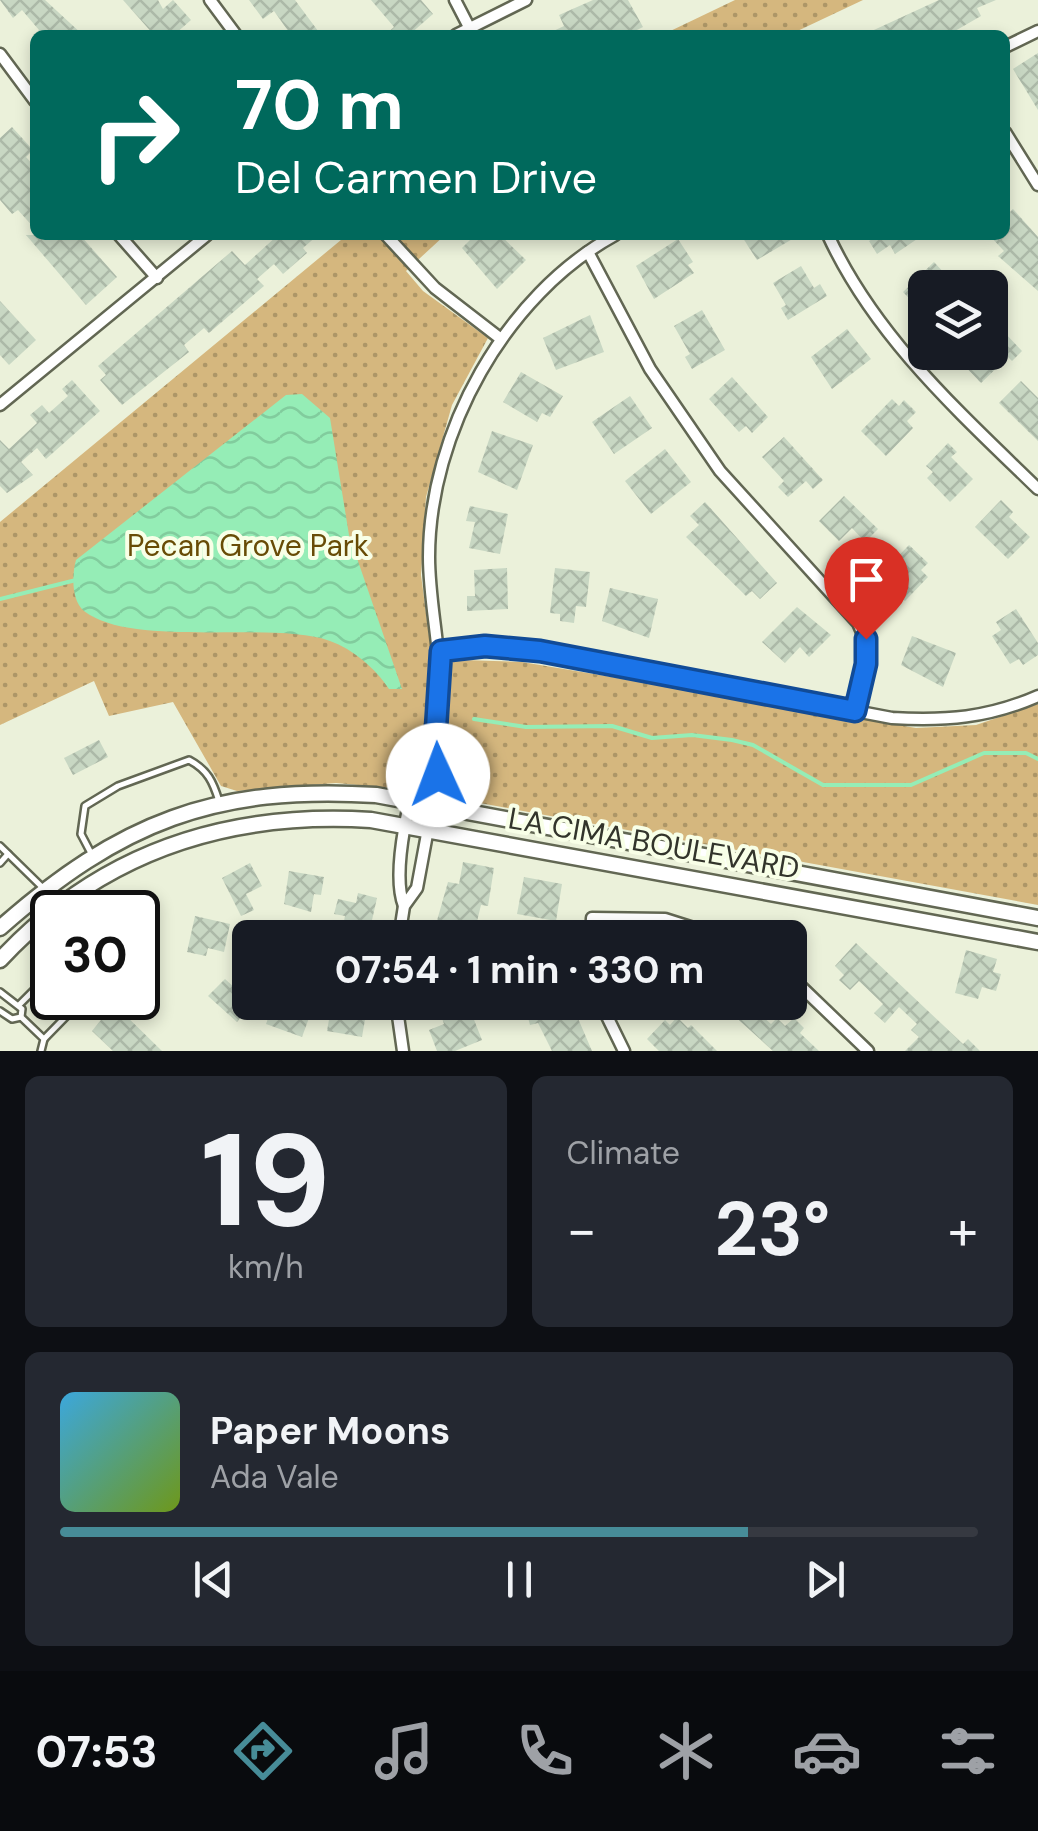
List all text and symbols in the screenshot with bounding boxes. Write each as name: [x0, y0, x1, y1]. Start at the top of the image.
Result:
text: 70 m: [235, 60, 404, 151]
icon: right: [70, 70, 200, 200]
text: Del Carmen Drive: [235, 148, 597, 207]
map controls: [908, 270, 1008, 370]
button: layers: [908, 270, 1008, 370]
park label: Pecan Grove Park: [127, 526, 369, 565]
pin: [824, 537, 909, 640]
icon: arrive: [839, 552, 894, 607]
position arrow: [386, 723, 490, 827]
street label: LA CIMA BOULEVARD: [506, 798, 802, 888]
speed limit sign: 30: [30, 890, 160, 1020]
text: 07:54 · 1 min · 330 m: [335, 945, 704, 995]
text: 19: [201, 1096, 331, 1265]
text: Climate: [567, 1132, 680, 1174]
text: 23°: [714, 1181, 830, 1278]
text: −: [567, 1194, 597, 1266]
text: +: [948, 1194, 978, 1266]
text: km/h: [228, 1246, 304, 1288]
text: Paper Moons: [210, 1406, 450, 1456]
text: Ada Vale: [210, 1456, 339, 1498]
icon: previous: [186, 1552, 241, 1607]
icon: pause: [492, 1552, 547, 1607]
icon: next: [798, 1552, 853, 1607]
icon: directions: [228, 1716, 298, 1786]
icon: music: [369, 1716, 439, 1786]
icon: phone: [510, 1716, 580, 1786]
icon: climate: [651, 1716, 721, 1786]
icon: car: [792, 1716, 862, 1786]
icon: filters: [933, 1716, 1003, 1786]
text: 07:53: [35, 1722, 158, 1781]

